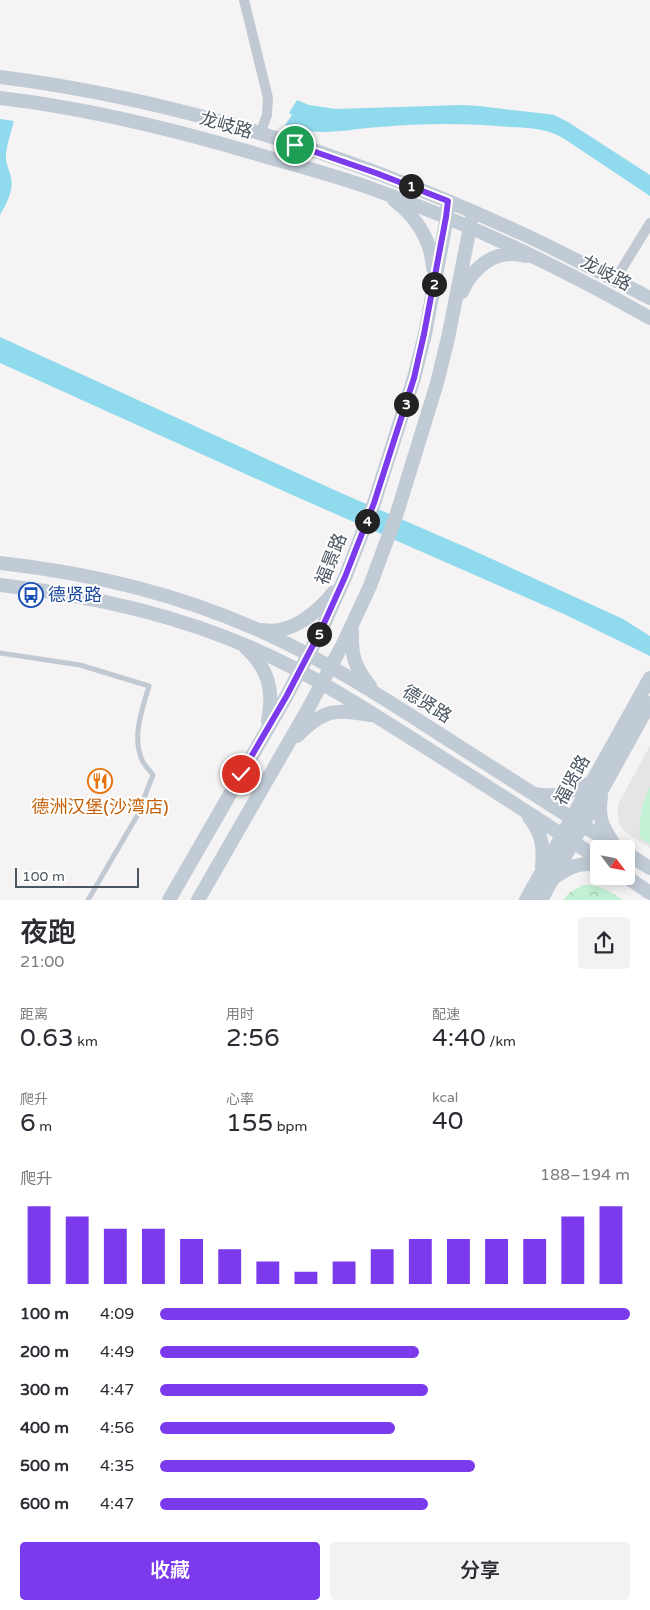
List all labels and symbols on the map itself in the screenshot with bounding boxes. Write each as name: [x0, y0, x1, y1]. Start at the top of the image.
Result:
street label: 龙岐路: [197, 107, 255, 143]
pin: [274, 124, 316, 166]
pin: 1: [398, 174, 424, 198]
street label: 龙岐路: [577, 251, 635, 295]
pin: 2: [422, 272, 446, 296]
pin: 3: [394, 392, 418, 416]
pin: 4: [354, 508, 380, 534]
street label: 福景路: [311, 530, 351, 588]
bus stop icon: 德贤路: [18, 582, 44, 608]
place label: 德贤路: [48, 584, 102, 606]
pin: 5: [306, 622, 332, 646]
street label: 德贤路: [398, 680, 456, 728]
street label: 福贤路: [549, 751, 595, 809]
pin: [220, 753, 262, 795]
restaurant icon: 德洲汉堡(沙湾店): [87, 768, 113, 794]
place label: 德洲汉堡(沙湾店): [31, 796, 169, 818]
north arrow: [590, 840, 635, 885]
scale bar: [15, 865, 139, 888]

